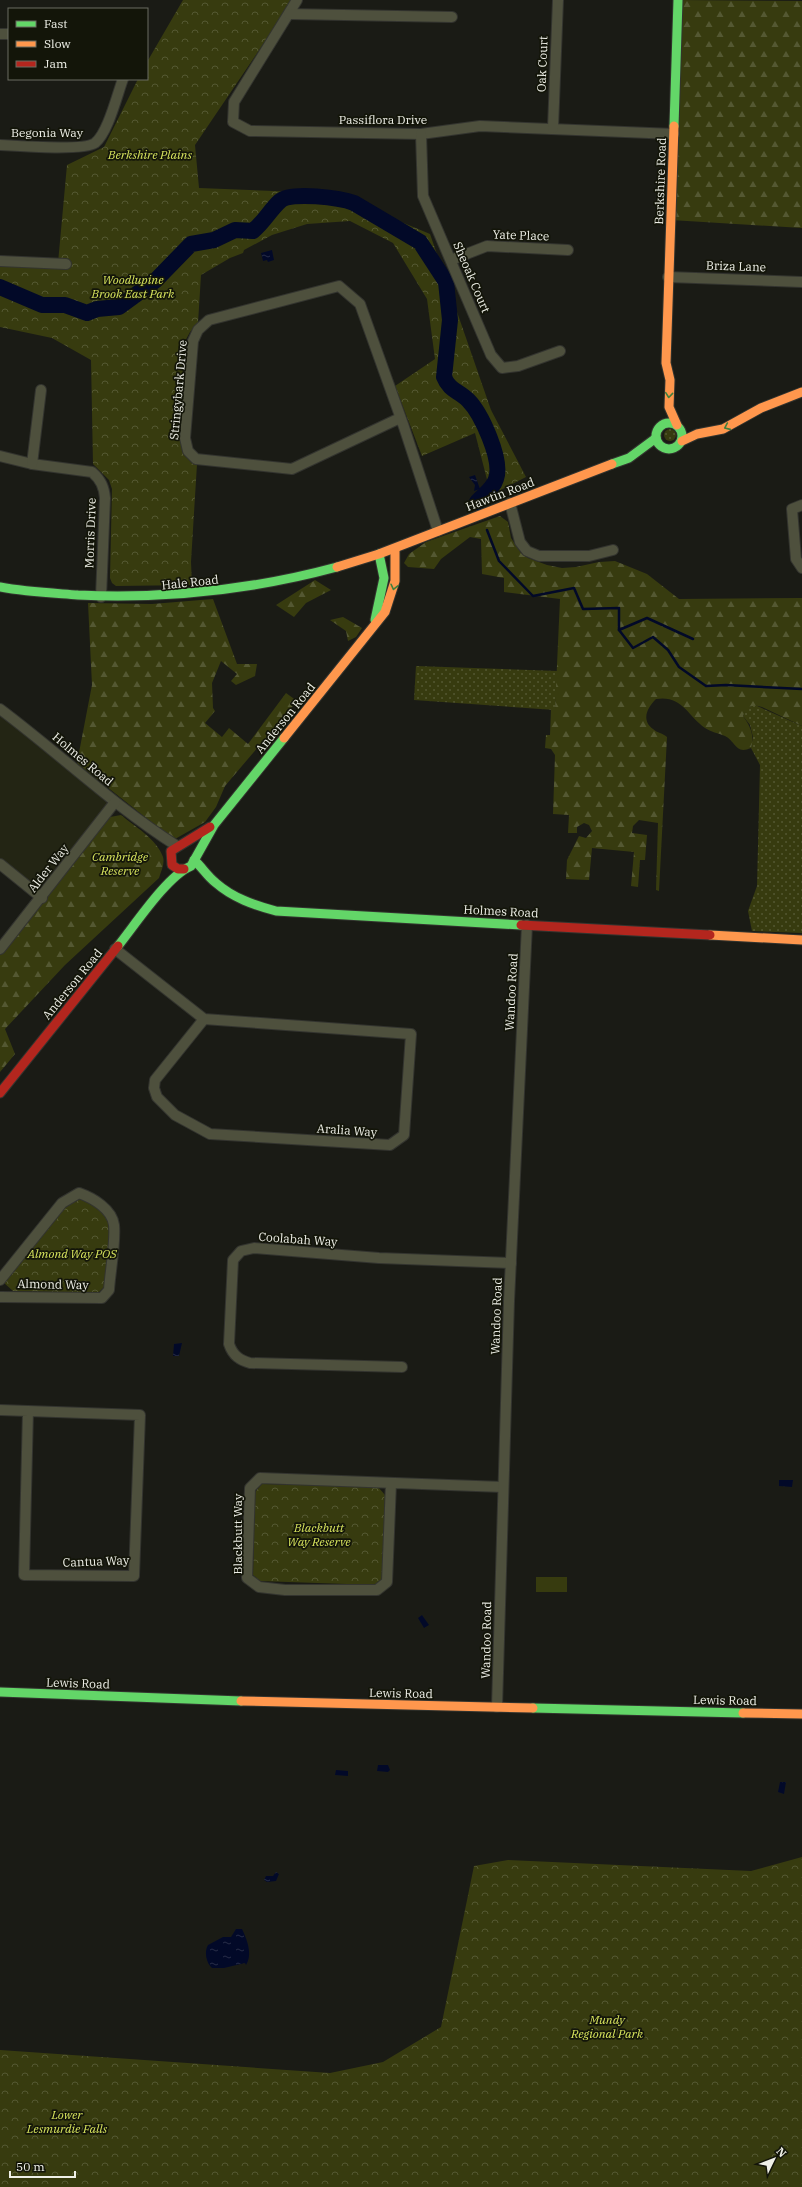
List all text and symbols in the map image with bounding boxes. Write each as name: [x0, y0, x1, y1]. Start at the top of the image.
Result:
legend: [8, 8, 148, 80]
text: Fast: [44, 16, 68, 31]
text: Slow: [44, 36, 71, 51]
street label: Oak Court: [534, 36, 550, 92]
text: Jam: [44, 56, 68, 71]
street label: Passiflora Drive: [339, 112, 427, 127]
street label: Begonia Way: [11, 125, 84, 140]
street label: Berkshire Road: [651, 137, 669, 225]
park label: Berkshire Plains: [107, 147, 192, 162]
street label: Yate Place: [492, 227, 550, 243]
street label: Sheoak Court: [450, 239, 494, 315]
street label: Briza Lane: [706, 257, 766, 275]
park label: Woodlupine Brook East Park: [91, 272, 175, 301]
street label: Stringybark Drive: [166, 339, 190, 441]
one-way arrow: [665, 392, 674, 398]
one-way arrow: [723, 422, 730, 430]
street label: Hawtin Road: [464, 474, 536, 514]
street label: Morris Drive: [81, 497, 99, 569]
street label: Hale Road: [161, 572, 219, 592]
one-way arrow: [391, 584, 399, 590]
street label: Anderson Road: [252, 680, 318, 756]
street label: Holmes Road: [49, 729, 117, 789]
street label: Alder Way: [24, 840, 72, 895]
park label: Cambridge Reserve: [92, 849, 149, 878]
street label: Holmes Road: [463, 902, 539, 920]
street label: Anderson Road: [39, 946, 105, 1022]
street label: Wandoo Road: [501, 953, 521, 1031]
street label: Aralia Way: [316, 1120, 378, 1140]
street label: Coolabah Way: [258, 1229, 339, 1249]
park label: Almond Way POS: [26, 1246, 118, 1261]
street label: Almond Way: [17, 1276, 89, 1292]
street label: Wandoo Road: [487, 1277, 505, 1355]
street label: Blackbutt Way: [230, 1493, 245, 1574]
park label: Blackbutt Way Reserve: [287, 1520, 351, 1549]
street label: Cantua Way: [62, 1552, 130, 1570]
street label: Wandoo Road: [478, 1601, 494, 1679]
street label: Lewis Road: [46, 1674, 110, 1692]
street label: Lewis Road: [369, 1685, 433, 1701]
street label: Lewis Road: [693, 1692, 757, 1708]
park label: Mundy Regional Park: [570, 2012, 644, 2041]
park label: Lower Lesmurdie Falls: [26, 2107, 108, 2136]
north arrow: [754, 2139, 794, 2179]
text: N: [773, 2144, 790, 2160]
scale bar: [10, 2153, 75, 2179]
text: 50 m: [16, 2159, 45, 2174]

